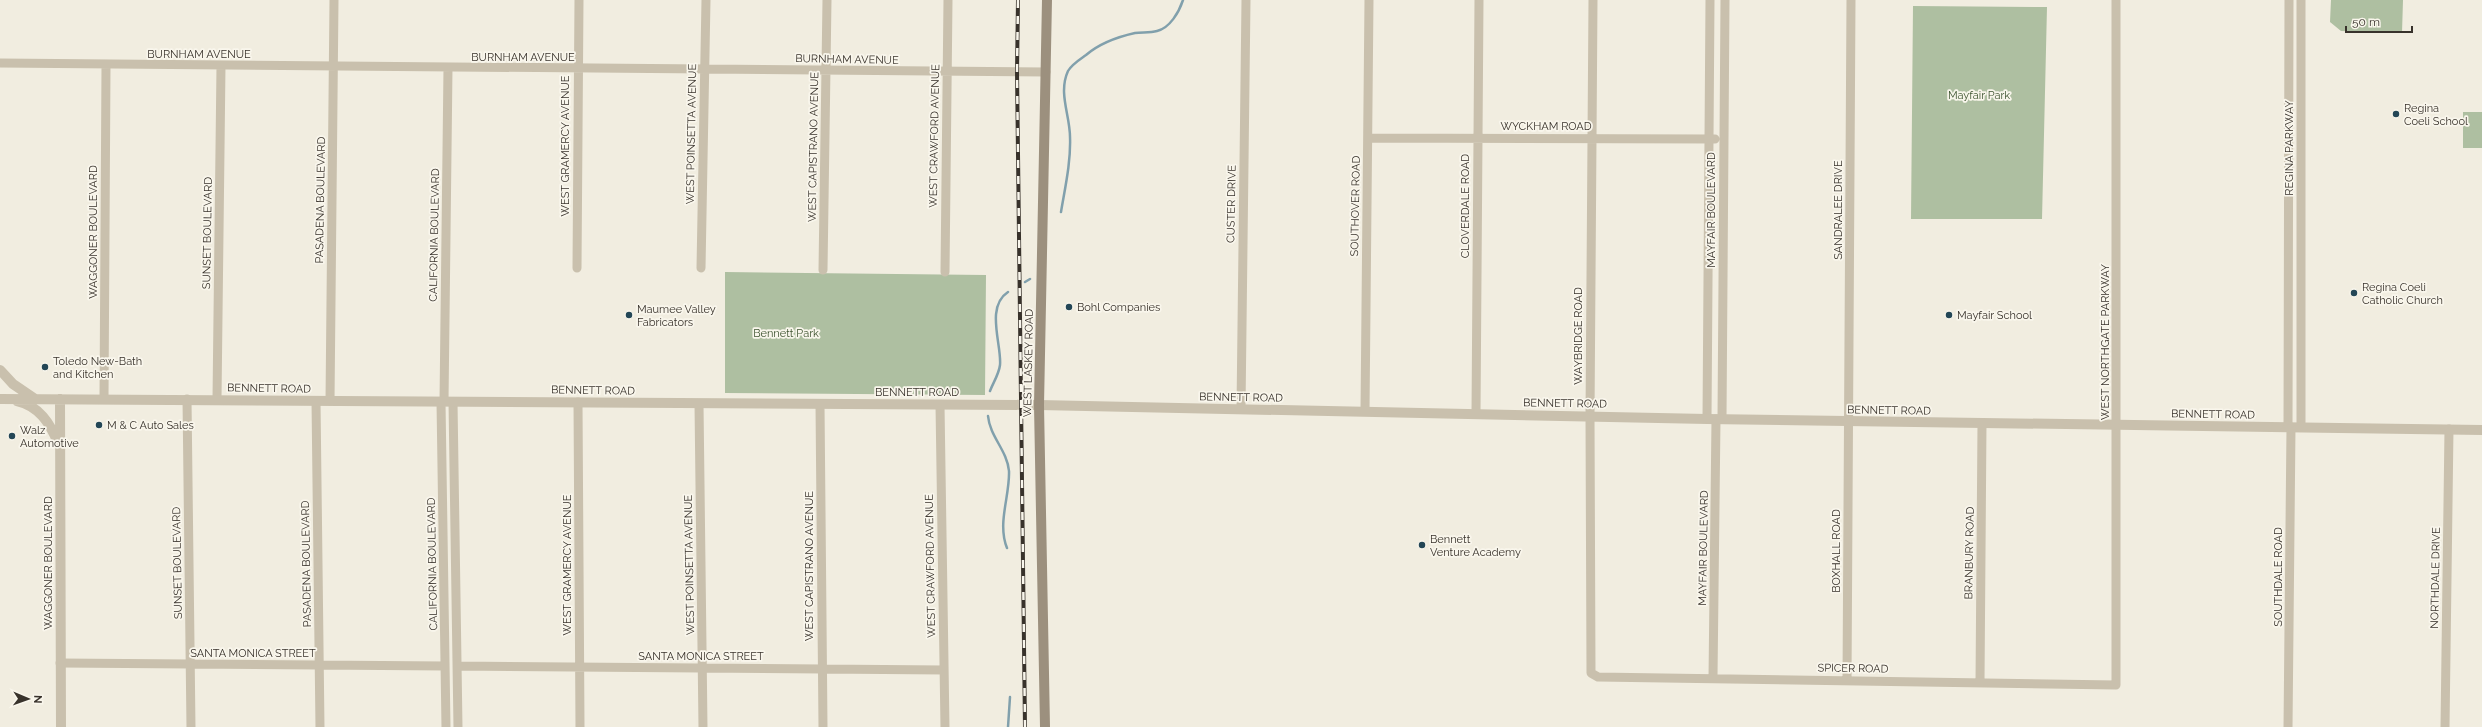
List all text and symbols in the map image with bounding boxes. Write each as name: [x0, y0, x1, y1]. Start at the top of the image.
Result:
scale bar: [2346, 8, 2412, 34]
text: 50 m: [2352, 15, 2380, 29]
street label: BURNHAM AVENUE: [147, 48, 251, 61]
street label: BURNHAM AVENUE: [471, 51, 575, 64]
street label: BURNHAM AVENUE: [795, 52, 899, 67]
street label: WEST POINSETTA AVENUE: [684, 63, 699, 204]
street label: WEST CRAWFORD AVENUE: [927, 64, 942, 208]
street label: WEST CAPISTRANO AVENUE: [806, 72, 821, 222]
street label: WEST GRAMERCY AVENUE: [559, 75, 572, 217]
park label: Mayfair Park: [1948, 89, 2010, 102]
street label: REGINA PARKWAY: [2283, 100, 2296, 196]
place label: Regina Coeli School: [2404, 102, 2468, 128]
marker: Regina Coeli School: [2391, 109, 2401, 119]
street label: WYCKHAM ROAD: [1500, 120, 1592, 133]
street label: PASADENA BOULEVARD: [313, 136, 328, 264]
street label: MAYFAIR BOULEVARD: [1705, 152, 1718, 268]
street label: CLOVERDALE ROAD: [1459, 154, 1472, 258]
street label: SOUTHOVER ROAD: [1348, 155, 1363, 256]
street label: SANDRALEE DRIVE: [1832, 160, 1845, 260]
street label: WAGGONER BOULEVARD: [87, 165, 100, 299]
street label: CUSTER DRIVE: [1224, 165, 1239, 243]
street label: CALIFORNIA BOULEVARD: [427, 168, 442, 302]
street label: SUNSET BOULEVARD: [200, 177, 215, 289]
street label: WEST NORTHGATE PARKWAY: [2099, 264, 2112, 420]
place label: Regina Coeli Catholic Church: [2362, 281, 2443, 307]
street label: WAYBRIDGE ROAD: [1572, 287, 1585, 385]
marker: Regina Coeli Catholic Church: [2349, 288, 2359, 298]
place label: Bohl Companies: [1077, 301, 1160, 314]
marker: Bohl Companies: [1064, 302, 1074, 312]
place label: Maumee Valley Fabricators: [637, 303, 716, 329]
street label: WEST LASKEY ROAD: [1021, 309, 1036, 417]
place label: Mayfair School: [1957, 309, 2032, 322]
marker: Maumee Valley Fabricators: [624, 310, 634, 320]
marker: Mayfair School: [1944, 310, 1954, 320]
park label: Bennett Park: [753, 327, 819, 340]
place label: Toledo New-Bath and Kitchen: [53, 355, 142, 381]
marker: Toledo New-Bath and Kitchen: [40, 362, 50, 372]
street label: BENNETT ROAD: [227, 381, 311, 396]
street label: BENNETT ROAD: [551, 383, 635, 398]
street label: BENNETT ROAD: [875, 386, 959, 399]
street label: BENNETT ROAD: [1199, 390, 1283, 405]
street label: BENNETT ROAD: [1523, 396, 1607, 411]
street label: BENNETT ROAD: [1847, 403, 1931, 418]
street label: BENNETT ROAD: [2171, 407, 2255, 422]
place label: M & C Auto Sales: [107, 419, 194, 432]
marker: M & C Auto Sales: [94, 420, 104, 430]
place label: Walz Automotive: [20, 424, 79, 450]
marker: Walz Automotive: [7, 431, 17, 441]
street label: MAYFAIR BOULEVARD: [1696, 490, 1711, 606]
street label: WEST CAPISTRANO AVENUE: [803, 491, 816, 641]
street label: WEST GRAMERCY AVENUE: [561, 494, 574, 636]
street label: WEST POINSETTA AVENUE: [682, 494, 697, 635]
street label: WEST CRAWFORD AVENUE: [923, 494, 938, 638]
street label: WAGGONER BOULEVARD: [42, 496, 55, 630]
street label: CALIFORNIA BOULEVARD: [425, 497, 440, 631]
street label: PASADENA BOULEVARD: [299, 500, 314, 628]
street label: BRANBURY ROAD: [1962, 506, 1977, 600]
street label: SUNSET BOULEVARD: [170, 507, 185, 619]
street label: BOXHALL ROAD: [1830, 509, 1843, 593]
street label: SOUTHDALE ROAD: [2272, 527, 2285, 627]
street label: NORTHDALE DRIVE: [2428, 527, 2443, 629]
place label: Bennett Venture Academy: [1430, 533, 1521, 559]
marker: Bennett Venture Academy: [1417, 540, 1427, 550]
street label: SANTA MONICA STREET: [190, 647, 316, 660]
street label: SANTA MONICA STREET: [638, 650, 764, 663]
street label: SPICER ROAD: [1817, 661, 1889, 676]
north arrow: [8, 679, 48, 719]
text: N: [31, 695, 44, 704]

